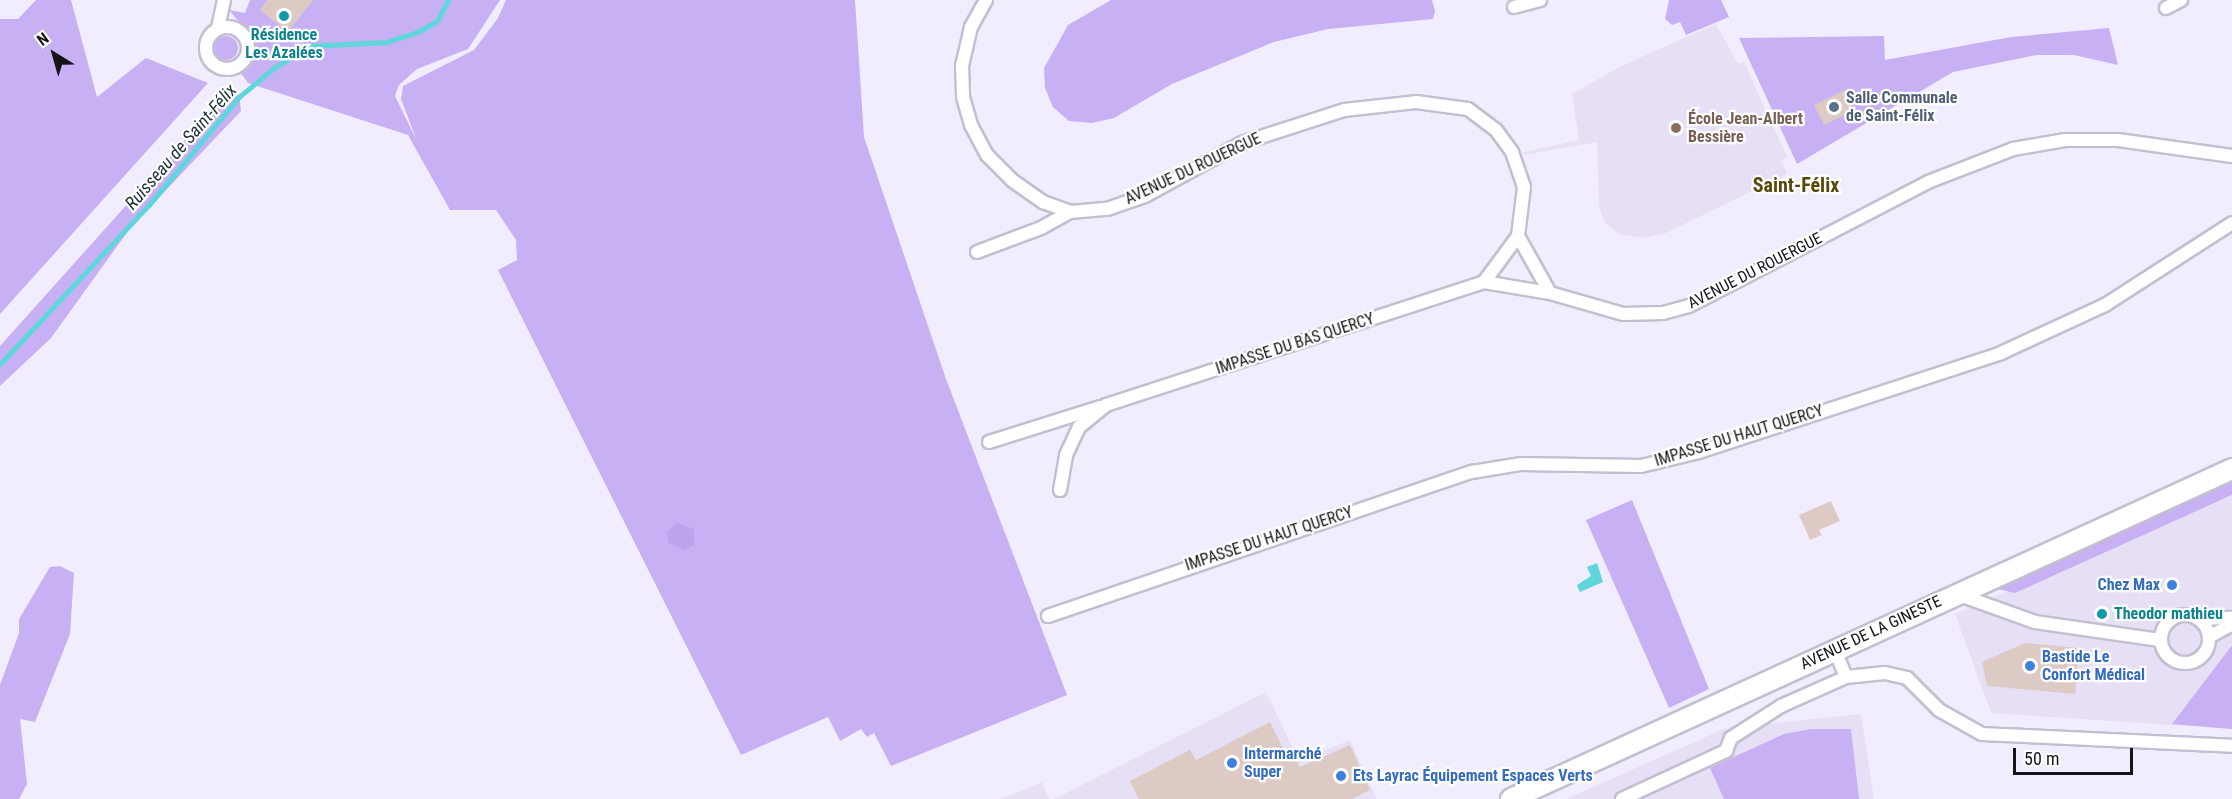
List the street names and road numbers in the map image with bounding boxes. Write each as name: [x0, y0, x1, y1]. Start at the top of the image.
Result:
street label: AVENUE DU ROUERGUE: [1122, 129, 1264, 209]
street label: AVENUE DU ROUERGUE: [1685, 229, 1825, 313]
street label: IMPASSE DU BAS QUERCY: [1213, 309, 1377, 379]
street label: IMPASSE DU HAUT QUERCY: [1652, 401, 1826, 471]
street label: IMPASSE DU HAUT QUERCY: [1182, 503, 1356, 575]
street label: AVENUE DE LA GINESTE: [1797, 592, 1945, 674]

